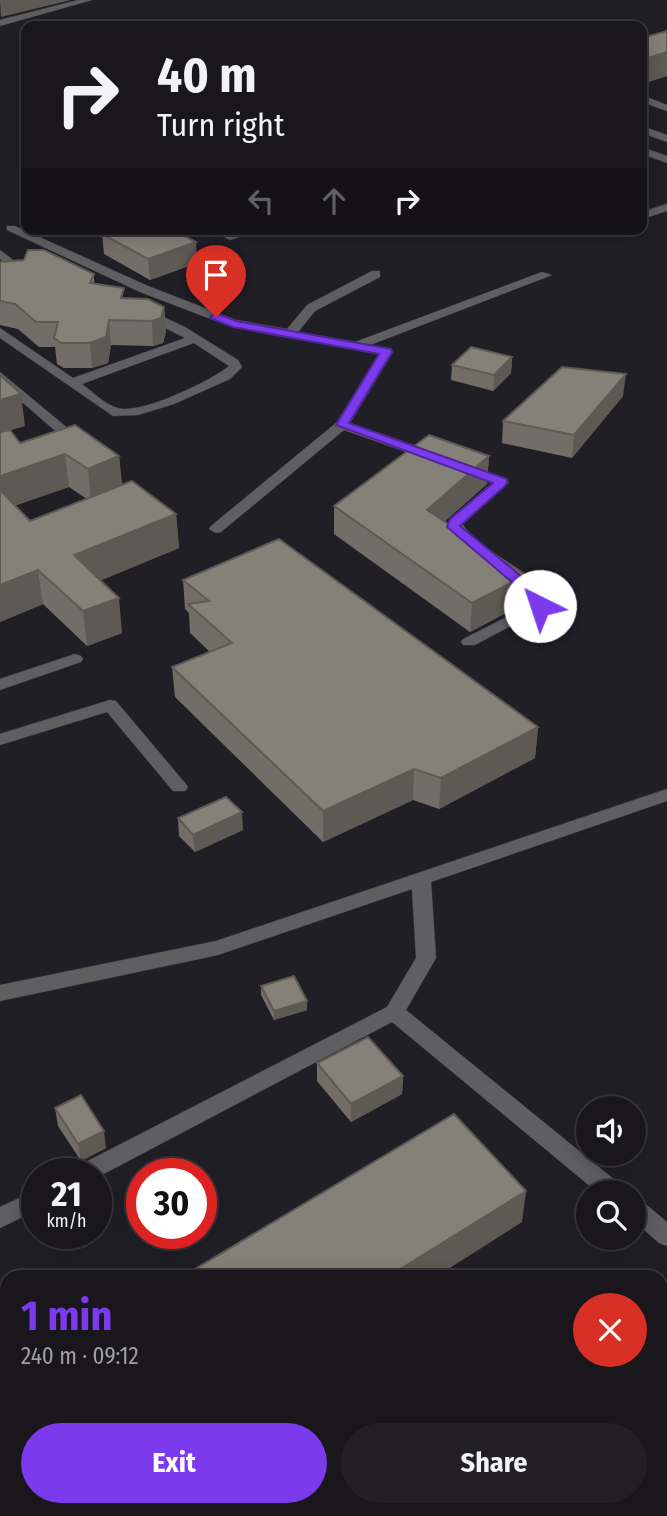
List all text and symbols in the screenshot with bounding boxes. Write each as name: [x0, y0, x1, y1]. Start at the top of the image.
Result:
text: 40 m: [157, 46, 257, 105]
icon: right: [42, 49, 133, 140]
text: Turn right: [157, 106, 284, 144]
icon: left: [242, 182, 280, 220]
icon: ahead: [315, 182, 353, 220]
icon: right: [388, 182, 426, 220]
pin: [186, 245, 246, 317]
icon: arrive: [197, 256, 235, 294]
position arrow: [503, 569, 577, 643]
map controls: [576, 1096, 646, 1250]
button: sound: [576, 1096, 646, 1166]
speed limit sign: 30: [126, 1158, 217, 1249]
text: 21: [51, 1173, 82, 1215]
button: search: [576, 1180, 646, 1250]
text: km/h: [46, 1210, 87, 1232]
text: 1 min: [21, 1291, 112, 1341]
button: close: [573, 1293, 647, 1367]
text: 240 m · 09:12: [21, 1342, 139, 1370]
button: Exit: [21, 1423, 327, 1503]
button: Share: [341, 1423, 647, 1503]

